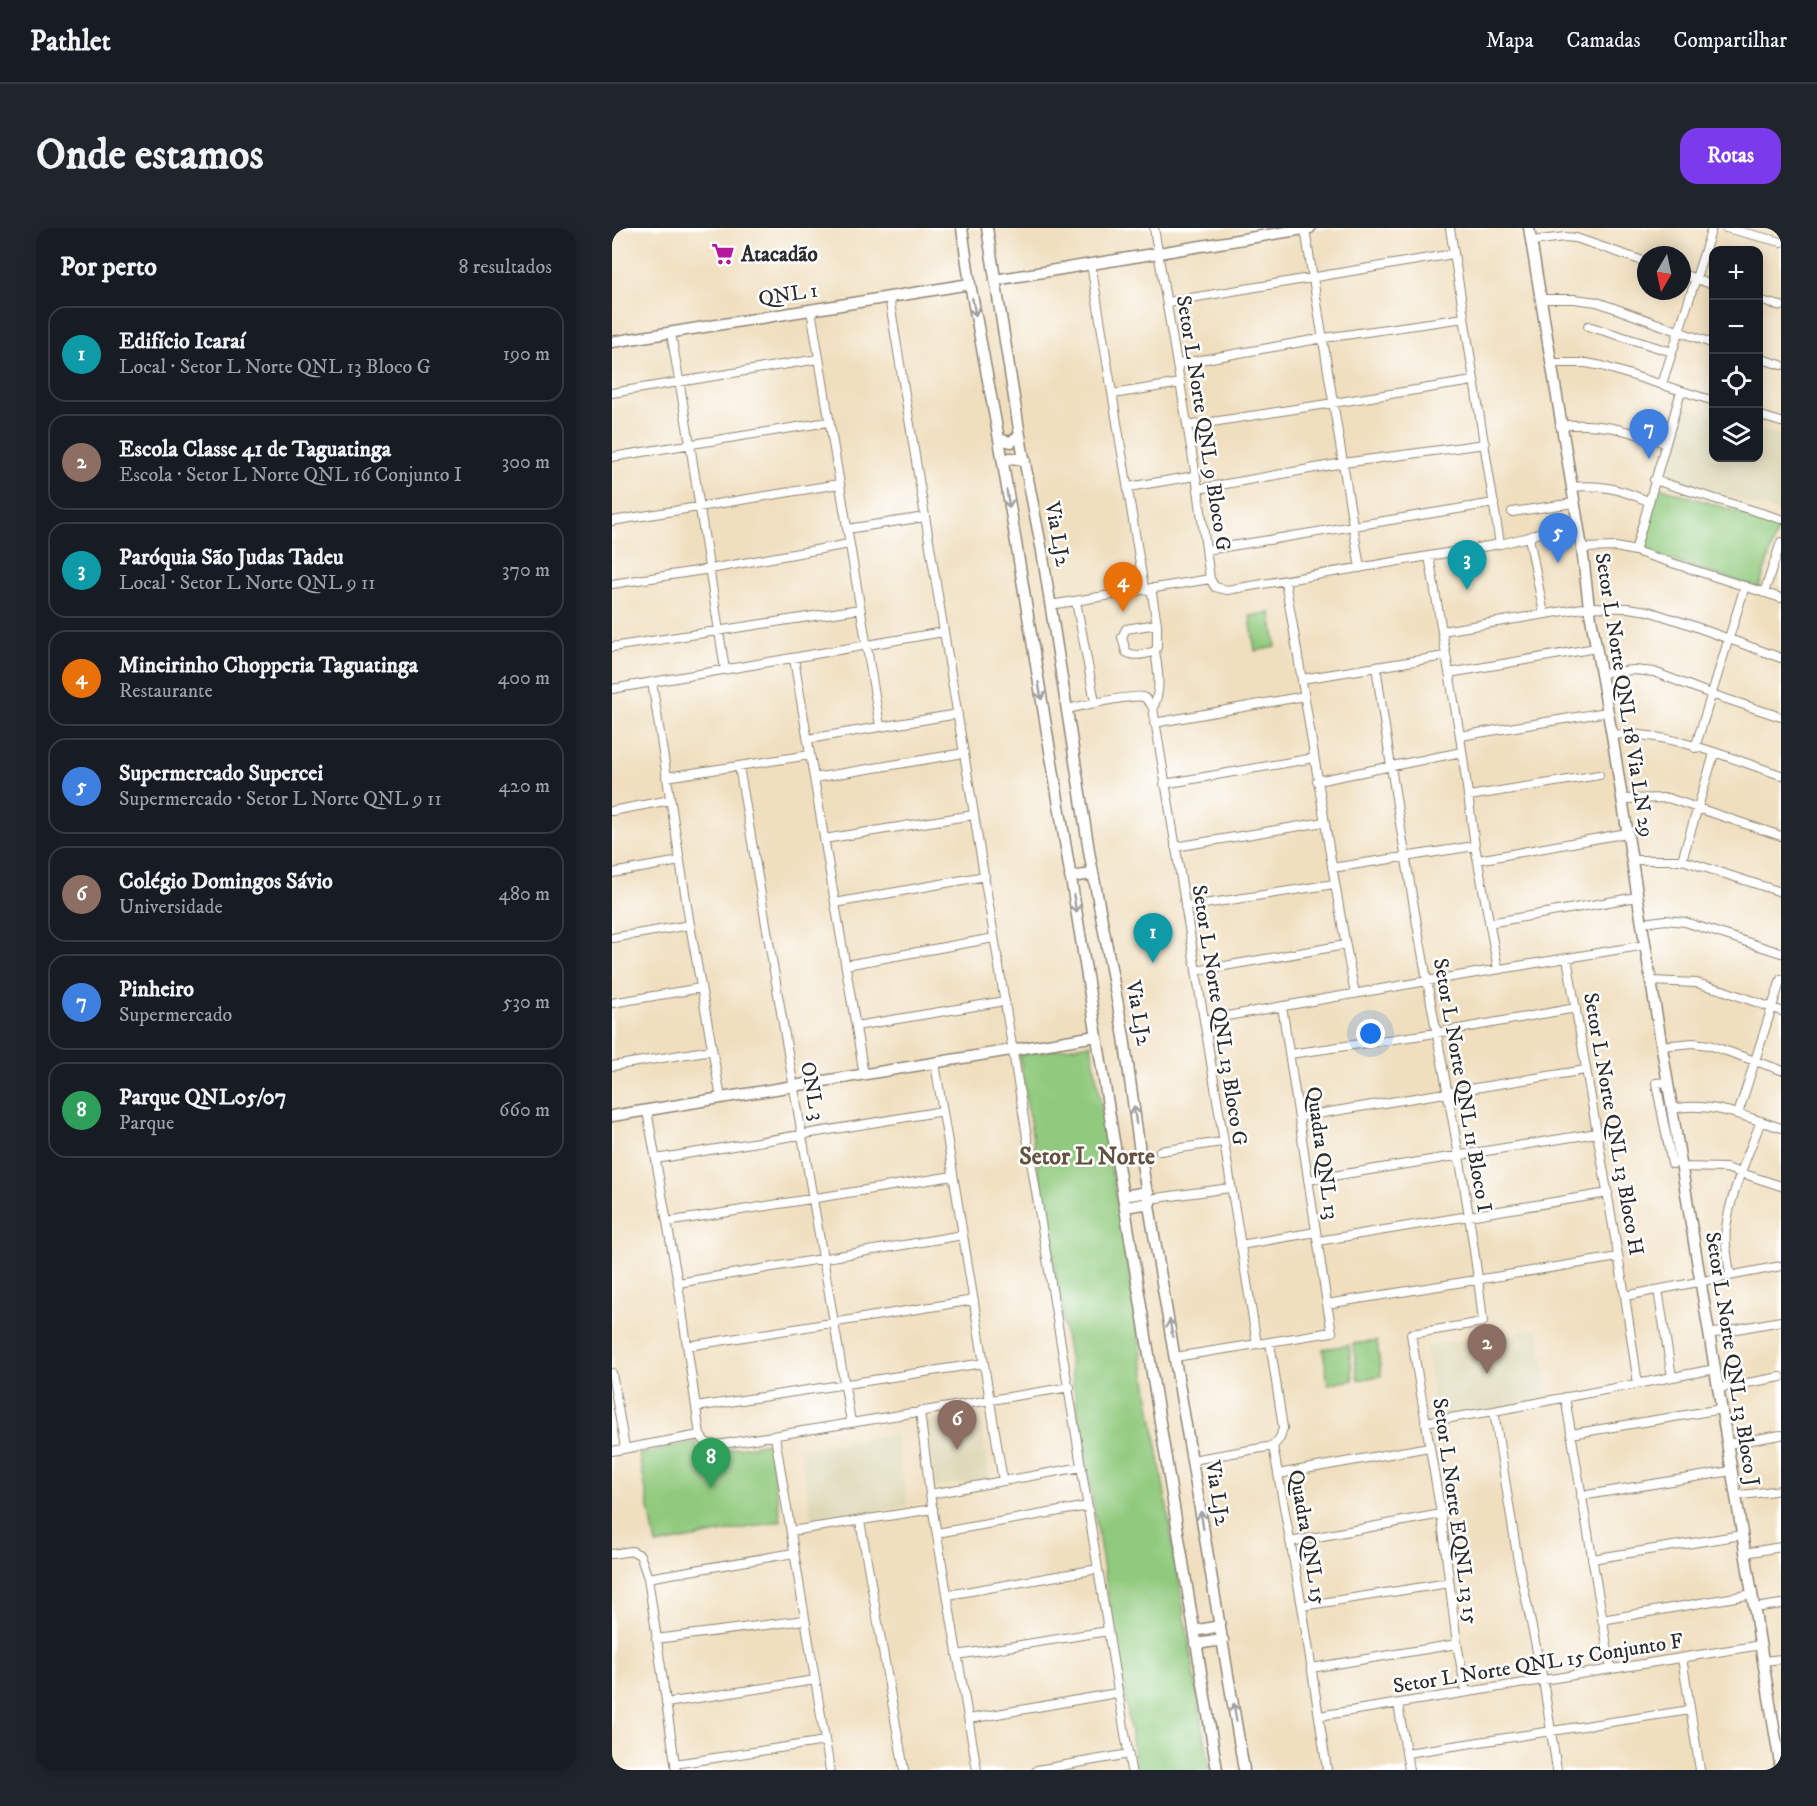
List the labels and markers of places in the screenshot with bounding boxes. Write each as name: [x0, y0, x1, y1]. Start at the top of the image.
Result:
supermarket icon: Atacadão: [710, 241, 736, 267]
place label: Atacadão: [740, 242, 818, 268]
pin: 7: [1630, 410, 1668, 459]
pin: 5: [1538, 514, 1578, 563]
pin: 3: [1448, 540, 1486, 590]
pin: 4: [1104, 562, 1142, 612]
pin: 1: [1134, 914, 1172, 963]
pin: 2: [1468, 1324, 1506, 1374]
pin: 6: [938, 1400, 976, 1450]
pin: 8: [692, 1438, 730, 1488]

